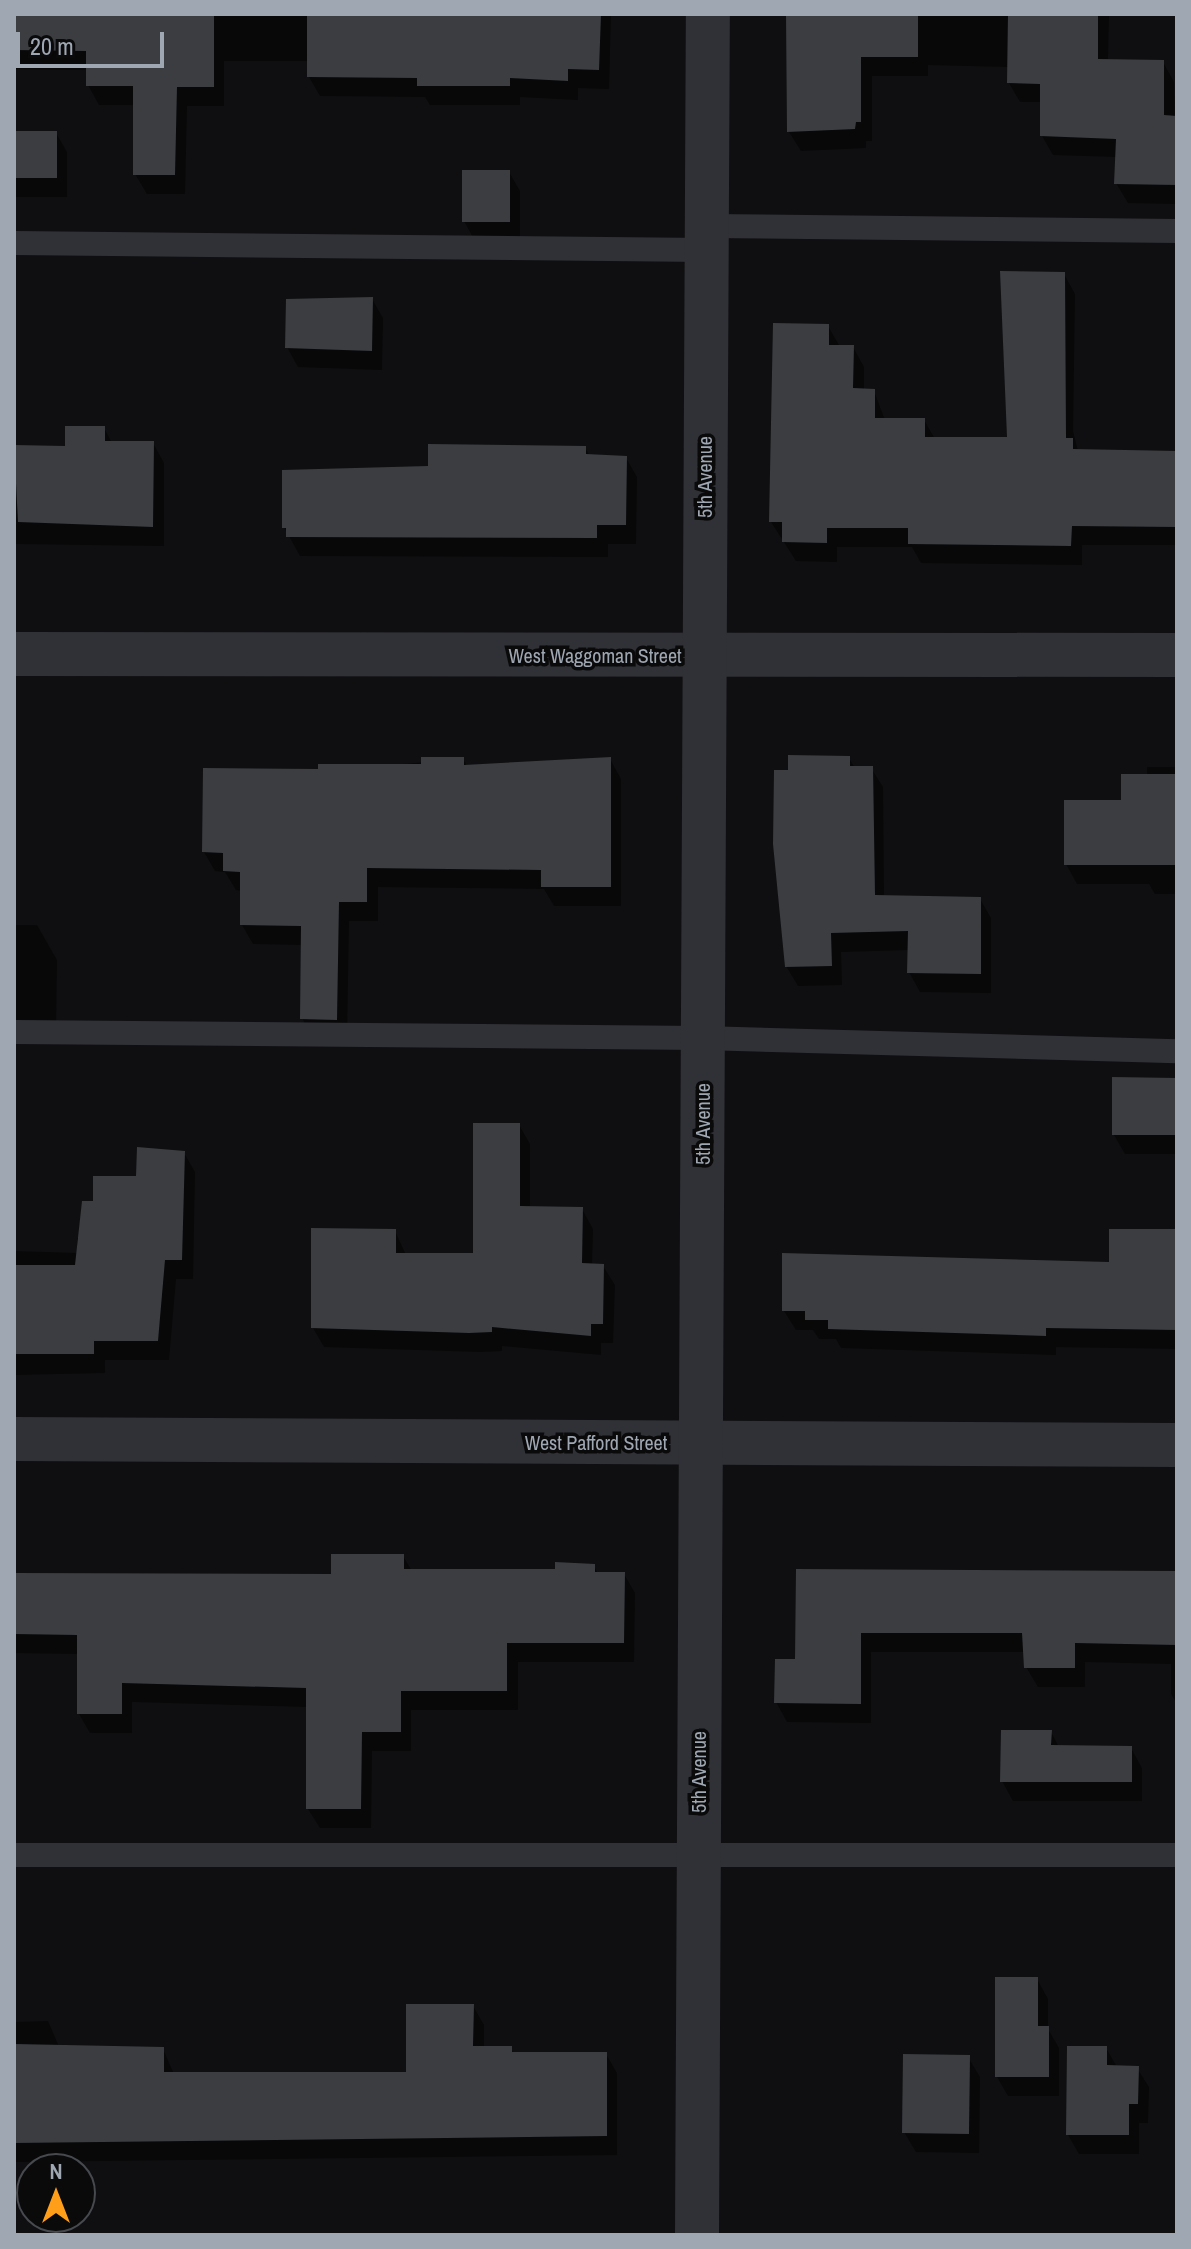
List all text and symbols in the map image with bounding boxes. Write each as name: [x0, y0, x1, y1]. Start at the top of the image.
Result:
scale bar: [20, 16, 168, 66]
text: 20 m: [30, 30, 74, 62]
street label: 5th Avenue: [692, 436, 716, 518]
street label: West Waggoman Street: [508, 643, 682, 667]
street label: 5th Avenue: [690, 1083, 714, 1165]
street label: West Pafford Street: [525, 1430, 667, 1454]
street label: 5th Avenue: [686, 1731, 710, 1813]
north arrow: [16, 2153, 96, 2233]
text: N: [49, 2156, 63, 2186]

